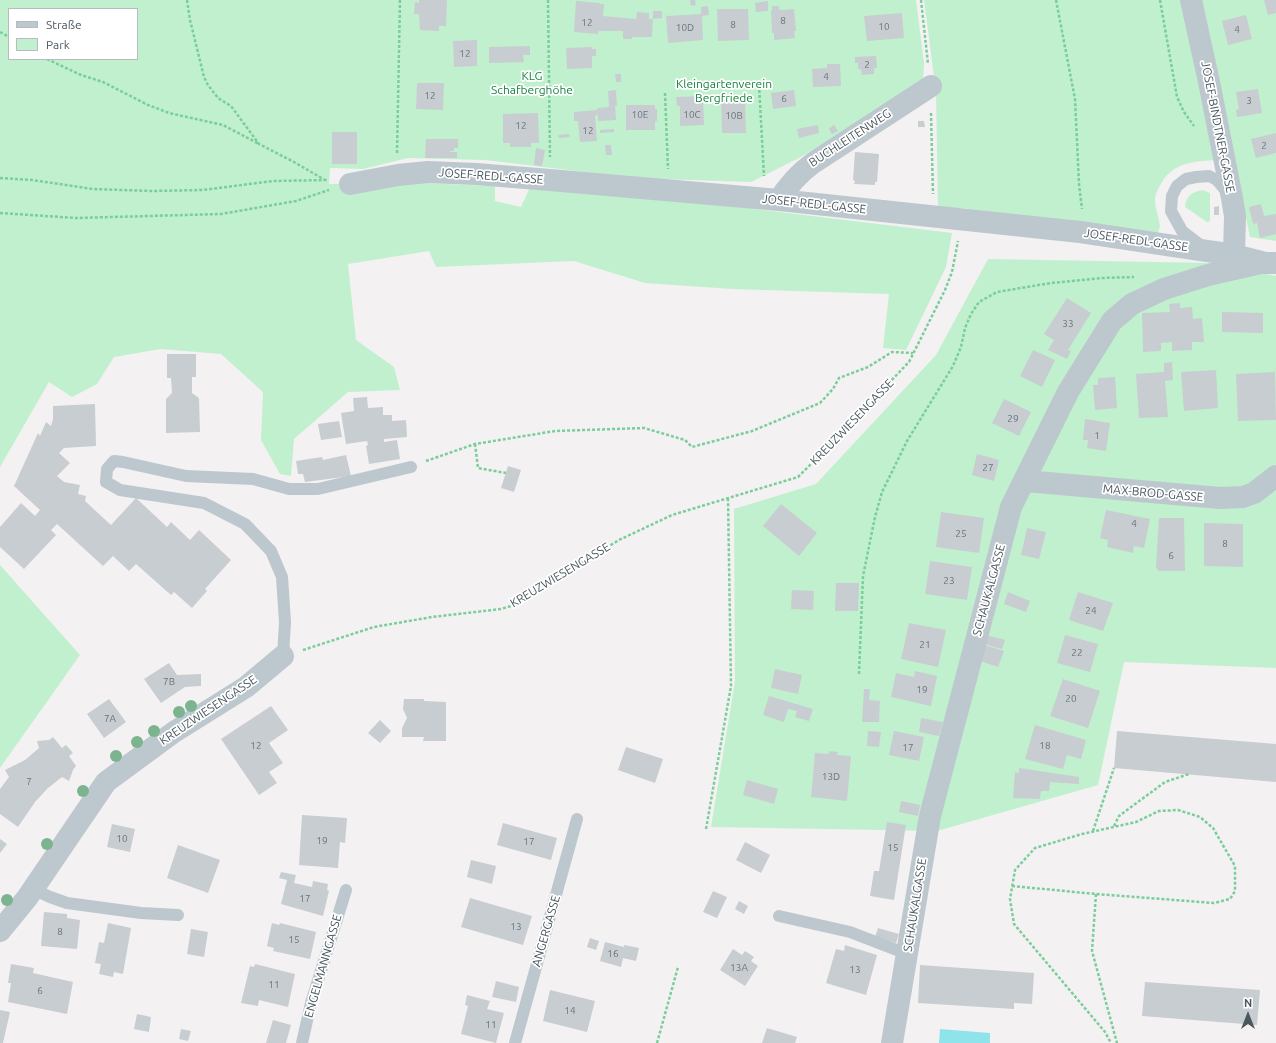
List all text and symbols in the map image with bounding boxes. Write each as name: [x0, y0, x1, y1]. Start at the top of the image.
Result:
legend: [8, 8, 138, 60]
house number: 8: [780, 15, 786, 27]
house number: 12: [581, 17, 593, 29]
text: Straße: [46, 18, 82, 31]
house number: 8: [730, 19, 736, 31]
house number: 10: [878, 21, 890, 33]
house number: 10D: [676, 22, 694, 34]
house number: 4: [1234, 24, 1240, 36]
text: Park: [46, 38, 70, 51]
house number: 12: [459, 48, 471, 60]
house number: 2: [864, 59, 870, 71]
street label: JOSEF-BINDTNER-GASSE: [1198, 60, 1238, 194]
park label: KLG Schafberghöhe: [491, 69, 573, 97]
house number: 4: [823, 71, 829, 83]
park label: Kleingartenverein Bergfriede: [676, 77, 772, 105]
house number: 12: [424, 90, 436, 102]
house number: 6: [781, 93, 787, 105]
house number: 3: [1246, 95, 1252, 107]
street label: BUCHLEITENWEG: [806, 106, 894, 170]
house number: 10E: [632, 109, 648, 121]
house number: 10C: [683, 109, 701, 121]
house number: 10B: [725, 110, 743, 122]
house number: 12: [515, 120, 527, 132]
house number: 12: [582, 125, 594, 137]
house number: 2: [1261, 140, 1267, 152]
street label: JOSEF-REDL-GASSE: [438, 165, 544, 187]
street label: JOSEF-REDL-GASSE: [761, 191, 867, 217]
street label: JOSEF-REDL-GASSE: [1083, 226, 1189, 254]
house number: 33: [1062, 318, 1074, 330]
street label: KREUZWIESENGASSE: [807, 376, 897, 468]
house number: 29: [1007, 413, 1019, 425]
house number: 1: [1094, 430, 1100, 442]
house number: 27: [982, 462, 994, 474]
street label: MAX-BROD-GASSE: [1102, 481, 1204, 505]
house number: 4: [1131, 518, 1137, 530]
house number: 25: [955, 528, 967, 540]
house number: 8: [1222, 538, 1228, 550]
street label: KREUZWIESENGASSE: [507, 539, 613, 611]
street label: SCHAUKALGASSE: [970, 543, 1008, 637]
house number: 6: [1168, 550, 1174, 562]
house number: 23: [943, 575, 955, 587]
house number: 24: [1085, 605, 1097, 617]
house number: 21: [919, 639, 931, 651]
house number: 22: [1071, 647, 1083, 659]
street label: KREUZWIESENGASSE: [157, 672, 259, 748]
house number: 7B: [163, 676, 175, 688]
house number: 19: [916, 684, 928, 696]
house number: 20: [1065, 693, 1077, 705]
house number: 7A: [104, 713, 116, 725]
house number: 12: [250, 740, 262, 752]
house number: 18: [1039, 740, 1051, 752]
house number: 17: [902, 742, 914, 754]
house number: 13D: [822, 771, 840, 783]
house number: 7: [26, 776, 32, 788]
house number: 10: [116, 833, 128, 845]
house number: 19: [316, 835, 328, 847]
house number: 17: [523, 836, 535, 848]
house number: 15: [887, 842, 899, 854]
street label: SCHAUKALGASSE: [900, 857, 930, 953]
house number: 17: [299, 893, 311, 905]
street label: ANGERGASSE: [529, 894, 563, 968]
street label: ENGELMANNGASSE: [301, 913, 345, 1019]
house number: 13: [510, 921, 522, 933]
house number: 8: [57, 926, 63, 938]
house number: 15: [288, 934, 300, 946]
house number: 16: [607, 948, 619, 960]
house number: 13A: [730, 962, 748, 974]
house number: 13: [849, 964, 861, 976]
house number: 11: [268, 979, 280, 991]
house number: 6: [37, 985, 43, 997]
north arrow: [1228, 995, 1268, 1035]
text: N: [1244, 997, 1252, 1009]
house number: 14: [564, 1005, 576, 1017]
house number: 11: [485, 1019, 497, 1031]

